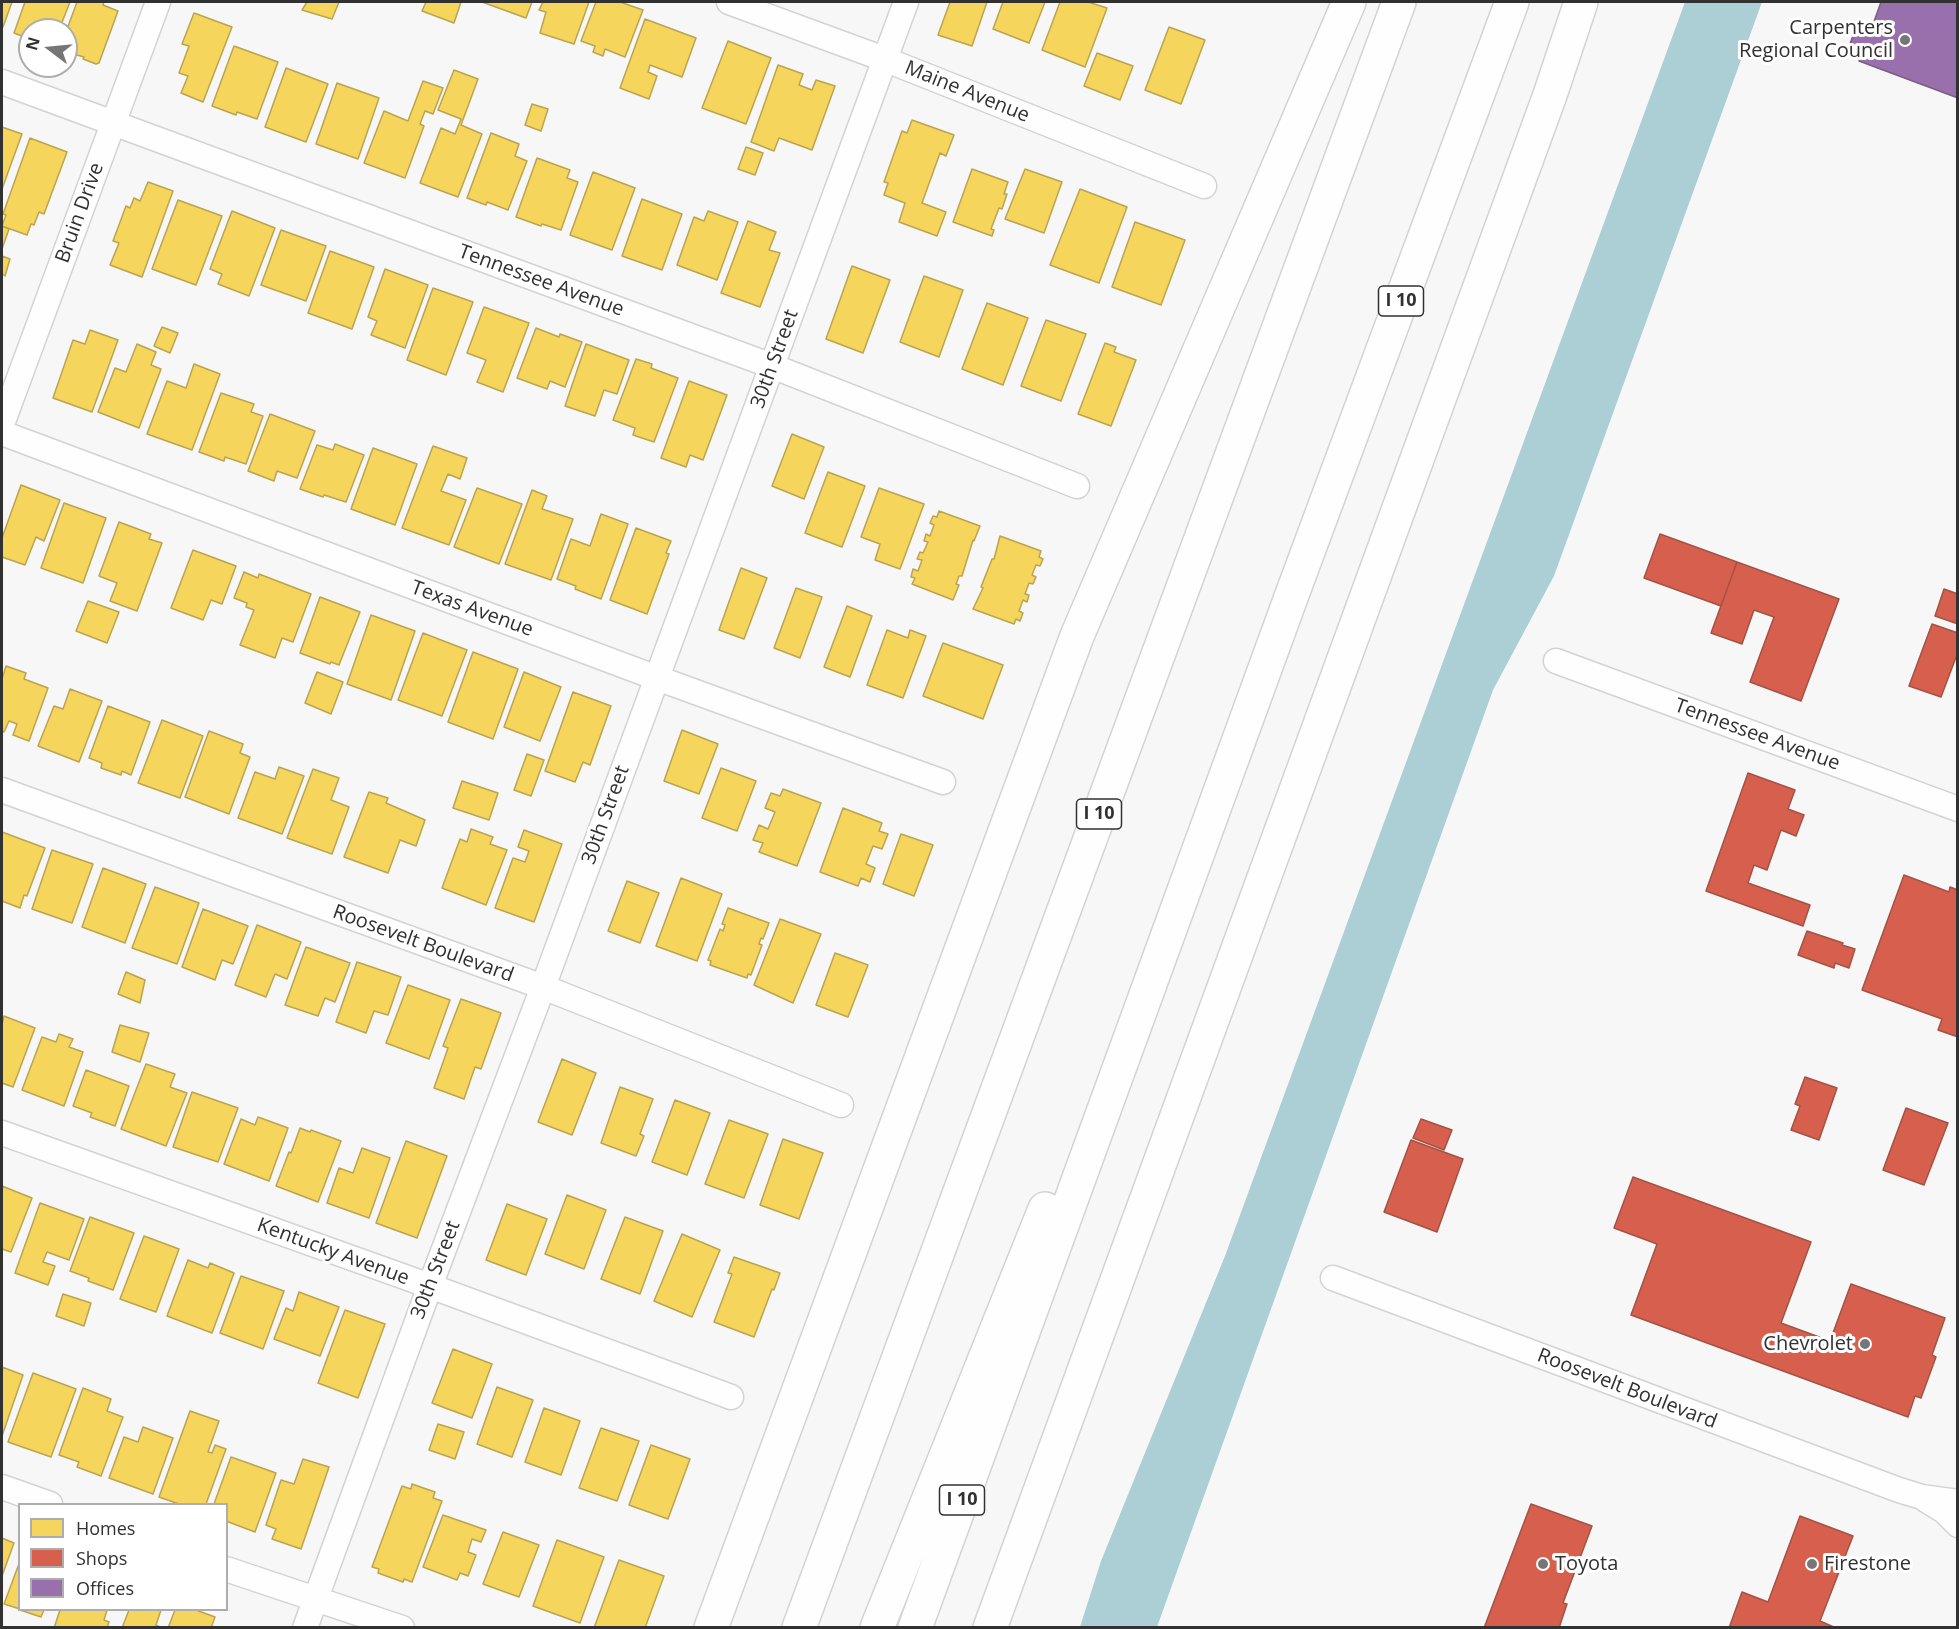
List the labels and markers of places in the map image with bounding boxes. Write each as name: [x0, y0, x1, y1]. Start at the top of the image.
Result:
place label: Carpenters Regional Council: [1739, 16, 1893, 63]
marker: Carpenters Regional Council: [1898, 33, 1912, 47]
place label: Chevrolet: [1763, 1332, 1853, 1356]
marker: Chevrolet: [1858, 1337, 1872, 1351]
place label: Toyota: [1555, 1552, 1618, 1576]
place label: Firestone: [1824, 1552, 1911, 1576]
marker: Toyota: [1536, 1557, 1550, 1571]
marker: Firestone: [1805, 1557, 1819, 1571]

